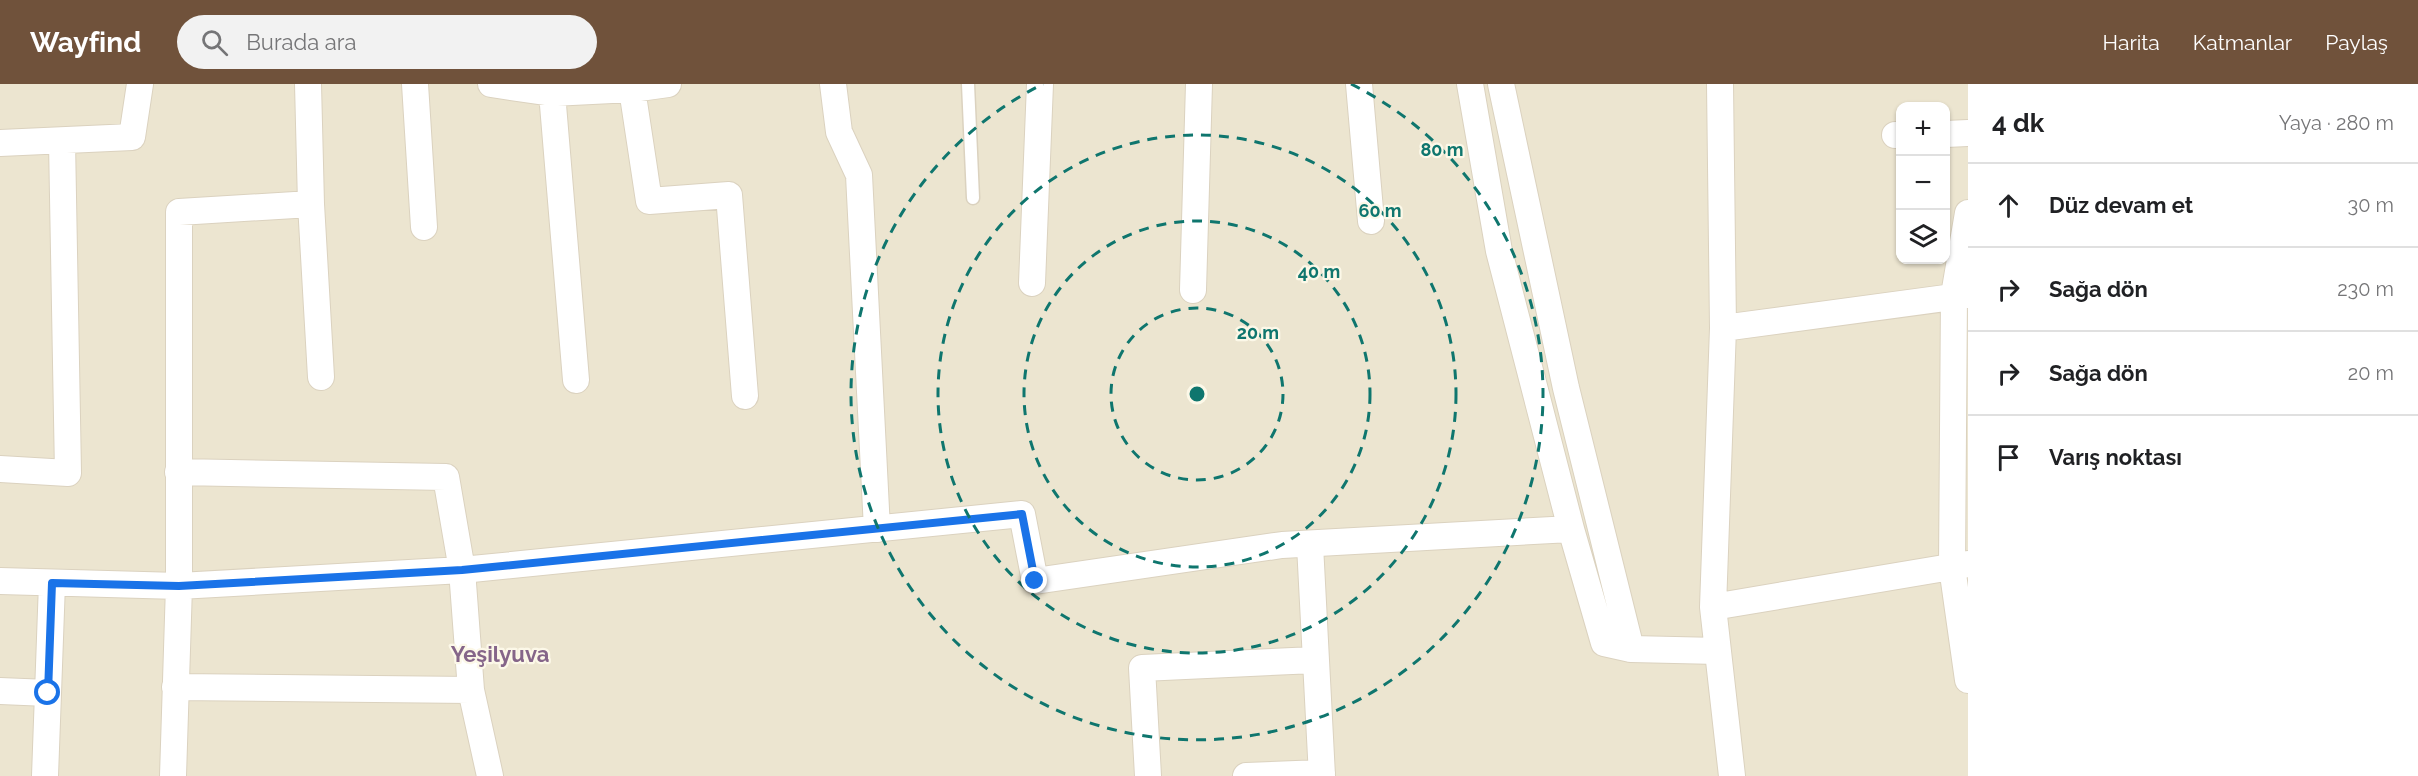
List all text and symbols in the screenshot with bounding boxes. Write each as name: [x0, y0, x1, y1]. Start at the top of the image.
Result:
search box: [177, 15, 597, 69]
text: Wayfind: [30, 26, 141, 59]
icon: search: [198, 26, 231, 59]
text: Burada ara: [246, 29, 357, 55]
text: Harita: [2103, 30, 2160, 55]
text: Katmanlar: [2193, 30, 2292, 55]
text: Paylaş: [2325, 30, 2388, 55]
map controls: [1896, 102, 1950, 264]
button: +: [1896, 102, 1950, 156]
text: 4 dk: [1992, 108, 2044, 138]
text: Yaya · 280 m: [2279, 111, 2394, 135]
text: 80 m: [1420, 139, 1464, 160]
button: −: [1896, 156, 1950, 210]
icon: ahead: [1992, 189, 2025, 222]
text: Düz devam et: [2049, 192, 2193, 218]
text: 30 m: [2348, 193, 2394, 217]
text: 60 m: [1358, 200, 1402, 221]
button: layers: [1896, 210, 1950, 264]
text: 40 m: [1298, 261, 1340, 282]
icon: right: [1992, 273, 2025, 306]
text: Sağa dön: [2049, 276, 2148, 302]
text: 230 m: [2337, 277, 2394, 301]
text: 20 m: [1237, 322, 1279, 343]
icon: right: [1992, 357, 2025, 390]
text: Sağa dön: [2049, 360, 2148, 386]
text: 20 m: [2348, 361, 2394, 385]
centre of rings: [1187, 384, 1207, 404]
icon: arrive: [1992, 441, 2025, 474]
text: Varış noktası: [2049, 444, 2182, 470]
route end: [1021, 567, 1047, 593]
district label: Yeşilyuva: [451, 641, 549, 667]
route start: [34, 679, 60, 705]

